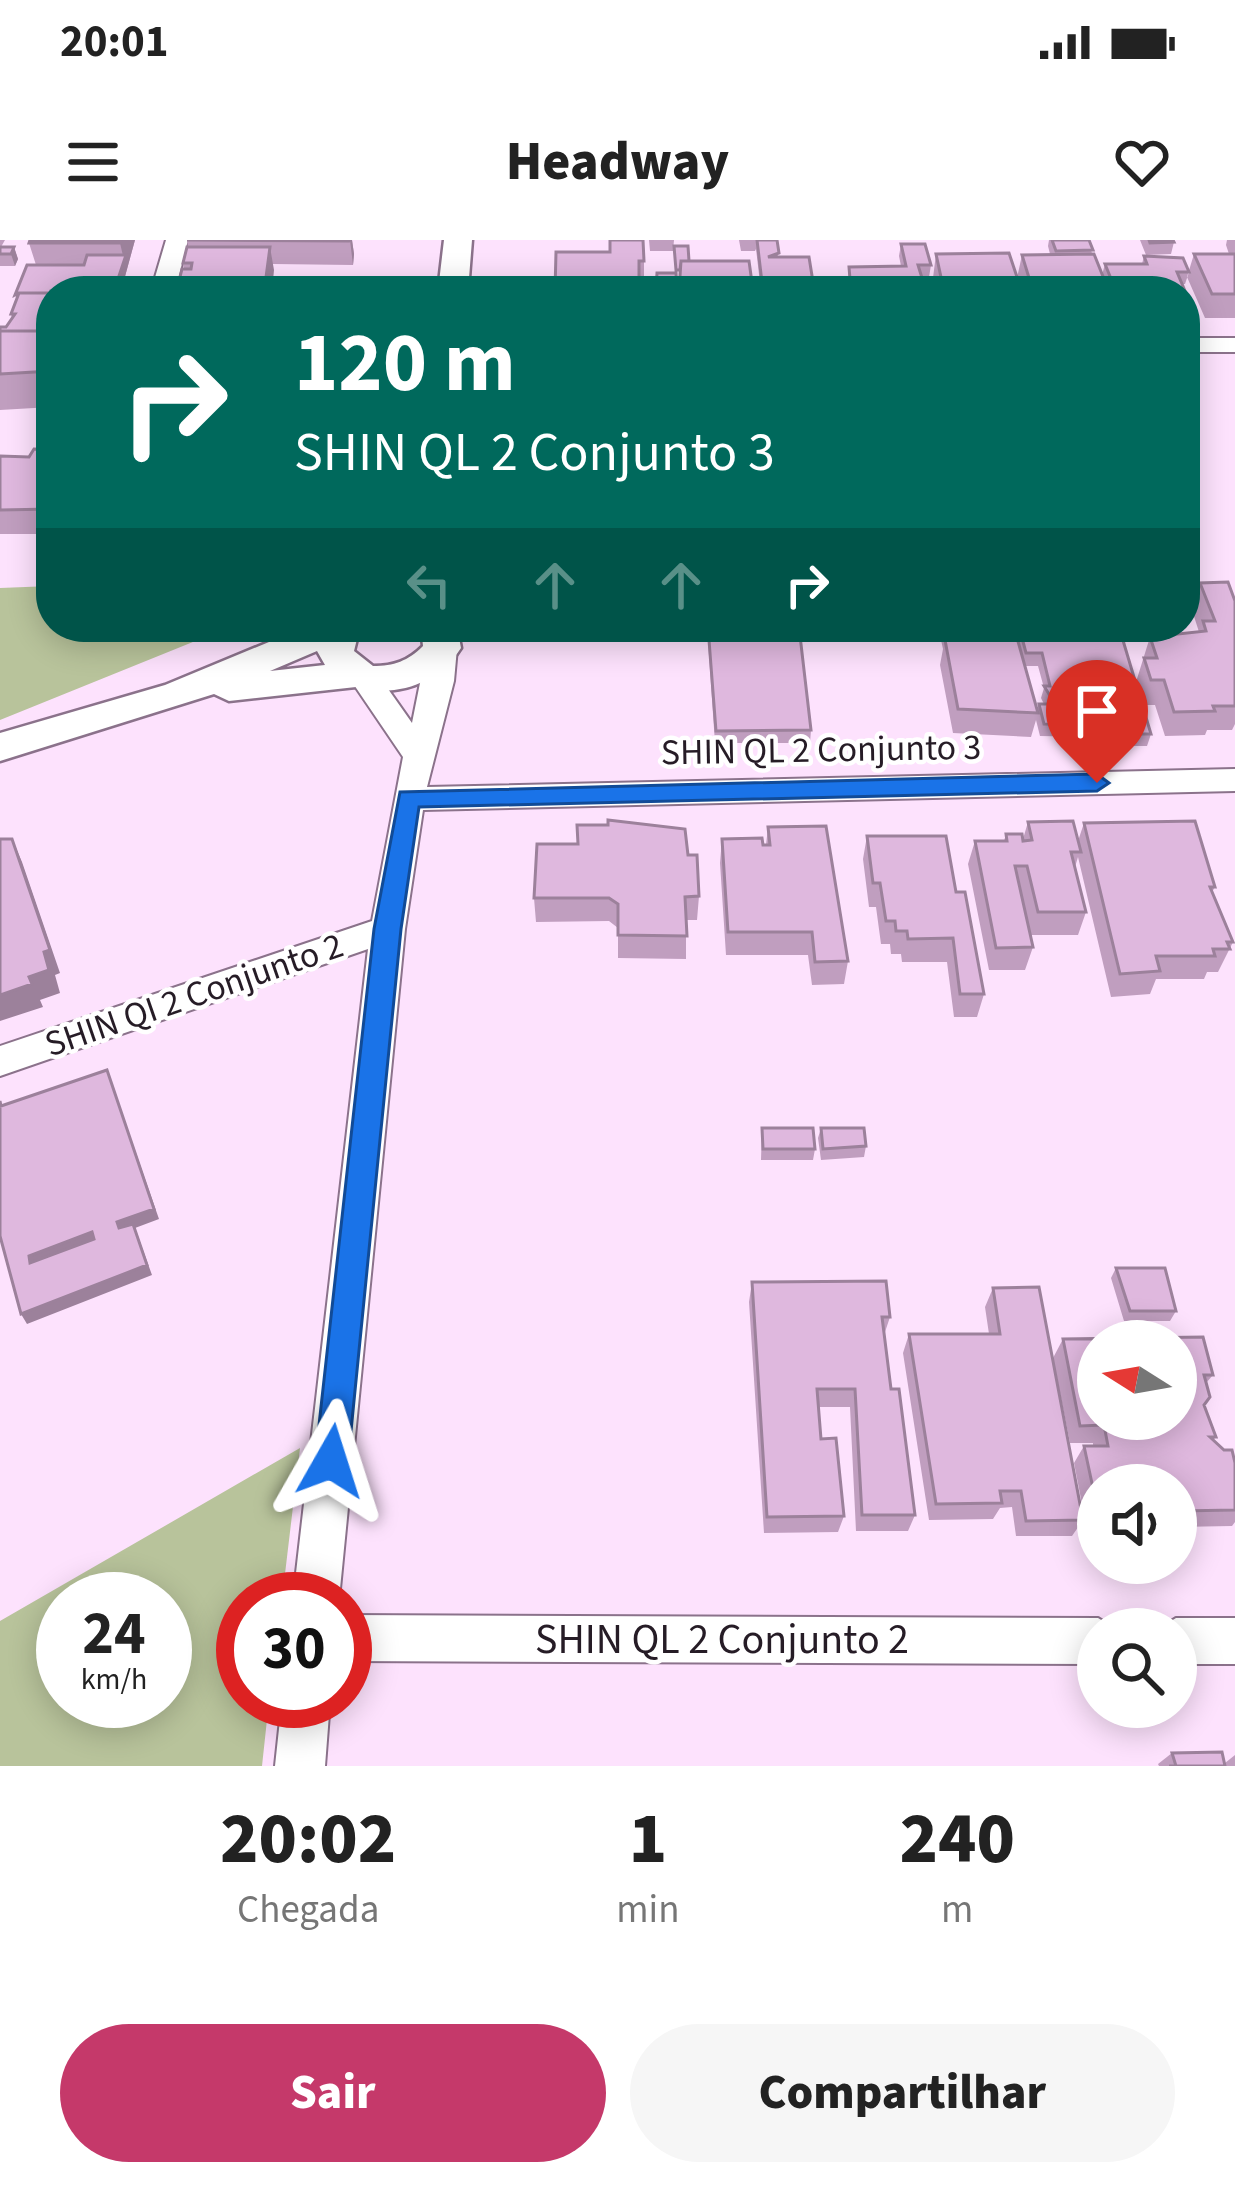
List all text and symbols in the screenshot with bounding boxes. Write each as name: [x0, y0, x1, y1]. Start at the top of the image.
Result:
text: 20:01: [60, 10, 169, 74]
text: Headway: [506, 124, 729, 201]
icon: menu: [60, 129, 126, 195]
icon: heart: [1109, 129, 1175, 195]
text: 120 m: [294, 304, 516, 424]
icon: right: [96, 324, 252, 480]
text: SHIN QL 2 Conjunto 3: [294, 415, 775, 492]
icon: left: [396, 552, 462, 618]
icon: ahead: [522, 552, 588, 618]
icon: ahead: [648, 552, 714, 618]
icon: right: [774, 552, 840, 618]
pin: [1046, 660, 1148, 783]
icon: arrive: [1064, 678, 1130, 744]
street label: SHIN QL 2 Conjunto 3: [660, 722, 982, 778]
street label: SHIN QI 2 Conjunto 2: [38, 920, 350, 1070]
north arrow: [1077, 1320, 1197, 1440]
map controls: [1077, 1320, 1197, 1728]
position arrow: [268, 1398, 394, 1524]
button: sound: [1077, 1464, 1197, 1584]
speed limit sign: 30: [216, 1572, 372, 1728]
text: 24: [82, 1592, 146, 1677]
button: search: [1077, 1608, 1197, 1728]
street label: SHIN QL 2 Conjunto 2: [535, 1610, 909, 1670]
text: km/h: [81, 1658, 147, 1701]
text: 20:02: [220, 1788, 396, 1891]
text: 1: [629, 1788, 667, 1891]
text: 240: [900, 1788, 1015, 1891]
text: Chegada: [237, 1882, 379, 1938]
text: min: [616, 1882, 680, 1938]
text: m: [941, 1882, 973, 1938]
button: Sair: [60, 2024, 606, 2162]
button: Compartilhar: [630, 2024, 1175, 2162]

